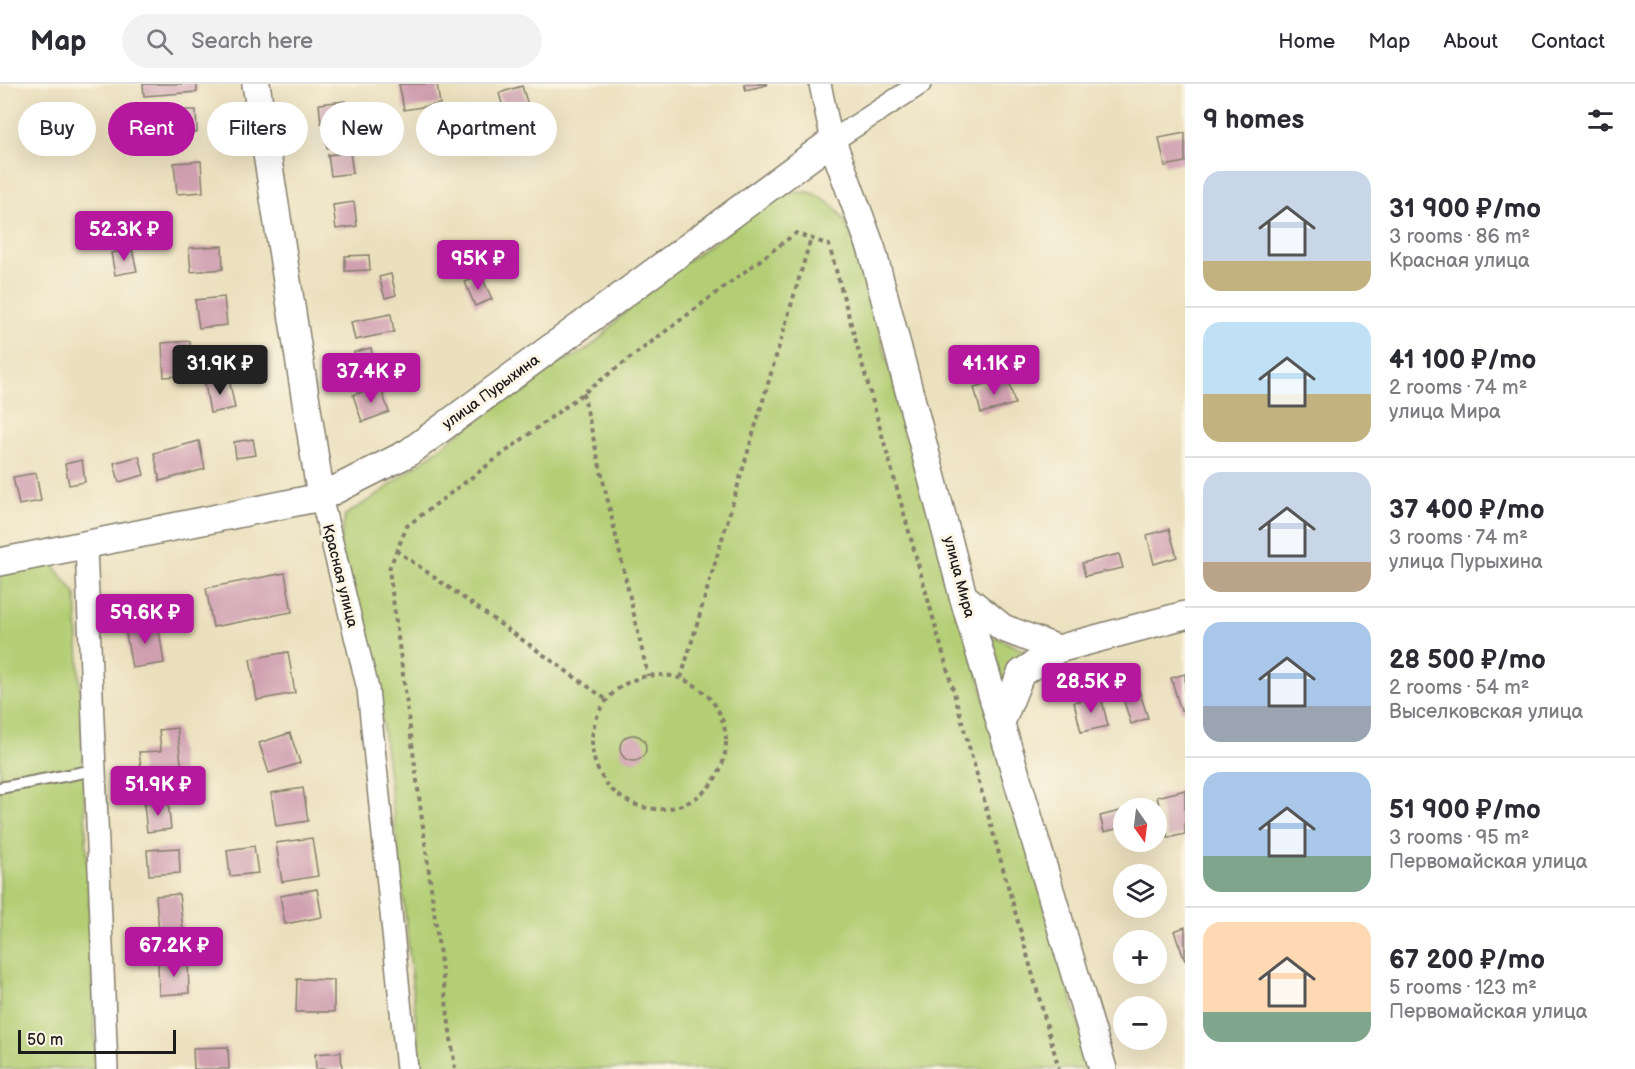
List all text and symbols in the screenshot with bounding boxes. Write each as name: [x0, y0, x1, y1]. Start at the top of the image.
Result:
search box: [122, 14, 542, 68]
text: Map: [30, 25, 86, 58]
icon: search: [143, 25, 176, 58]
text: Search here: [191, 28, 313, 55]
text: Home: [1278, 29, 1335, 54]
text: Map: [1368, 29, 1410, 54]
text: About: [1443, 29, 1498, 54]
text: Contact: [1531, 29, 1605, 54]
chip: Buy: [18, 102, 96, 156]
chip: Rent: [108, 102, 195, 156]
chip: Filters: [207, 102, 308, 156]
chip: New: [320, 102, 404, 156]
chip: Apartment: [416, 102, 557, 156]
icon: filters: [1584, 104, 1617, 137]
text: 9 homes: [1203, 105, 1304, 136]
text: 31 900 ₽/mo: [1389, 194, 1541, 225]
icon: home: [1251, 195, 1323, 267]
pin: 52.3K ₽: [69, 211, 179, 262]
text: 52.3K ₽: [89, 218, 159, 242]
text: 3 rooms · 86 m²: [1389, 225, 1530, 249]
pin: 95K ₽: [436, 240, 520, 291]
text: 95K ₽: [451, 247, 505, 271]
text: Красная улица: [1389, 249, 1530, 273]
pin: 31.9K ₽: [165, 345, 275, 396]
pin: 41.1K ₽: [939, 345, 1049, 396]
text: 41 100 ₽/mo: [1389, 345, 1536, 376]
icon: home: [1251, 346, 1323, 418]
street label: улица Пурыхина: [439, 350, 543, 434]
text: 31.9K ₽: [187, 352, 253, 376]
text: 41.1K ₽: [962, 352, 1026, 376]
pin: 37.4K ₽: [316, 353, 426, 404]
text: 37.4K ₽: [336, 360, 406, 384]
text: 2 rooms · 74 m²: [1389, 376, 1527, 400]
text: улица Мира: [1389, 400, 1501, 424]
text: 37 400 ₽/mo: [1389, 495, 1545, 526]
icon: home: [1251, 496, 1323, 568]
street label: Красная улица: [318, 522, 362, 630]
text: 3 rooms · 74 m²: [1389, 526, 1528, 550]
street label: улица Мира: [939, 534, 979, 620]
text: улица Пурыхина: [1389, 550, 1543, 574]
pin: 59.6K ₽: [90, 594, 200, 645]
text: 59.6K ₽: [110, 601, 180, 625]
text: 28 500 ₽/mo: [1389, 645, 1546, 676]
icon: home: [1251, 646, 1323, 718]
pin: 28.5K ₽: [1036, 663, 1146, 714]
text: 28.5K ₽: [1056, 670, 1126, 694]
text: 2 rooms · 54 m²: [1389, 676, 1529, 700]
text: Выселковская улица: [1389, 700, 1583, 724]
pin: 51.9K ₽: [103, 766, 213, 817]
text: 51.9K ₽: [125, 773, 191, 797]
text: 51 900 ₽/mo: [1389, 795, 1541, 826]
icon: home: [1251, 796, 1323, 868]
north arrow: [1113, 798, 1167, 852]
map controls: [1113, 798, 1167, 1050]
text: 3 rooms · 95 m²: [1389, 826, 1529, 850]
text: Первомайская улица: [1389, 850, 1588, 874]
button: layers: [1113, 864, 1167, 918]
pin: 67.2K ₽: [119, 927, 229, 978]
button: +: [1113, 930, 1167, 984]
text: 67.2K ₽: [139, 934, 209, 958]
text: 67 200 ₽/mo: [1389, 945, 1545, 976]
icon: home: [1251, 946, 1323, 1018]
text: 5 rooms · 123 m²: [1389, 976, 1537, 1000]
button: −: [1113, 996, 1167, 1050]
text: Первомайская улица: [1389, 1000, 1588, 1024]
scale bar: [18, 1027, 176, 1054]
text: 50 m: [27, 1031, 63, 1050]

